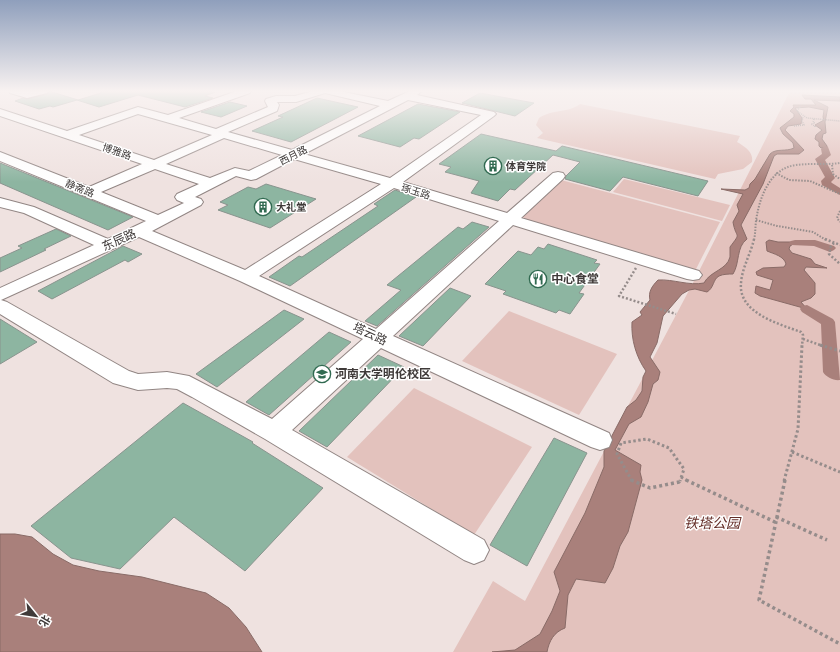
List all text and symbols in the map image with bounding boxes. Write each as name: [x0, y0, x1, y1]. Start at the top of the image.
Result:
street label: 博雅路: [101, 140, 133, 163]
street label: 西月路: [277, 143, 310, 168]
building icon: 体育学院: [483, 156, 503, 176]
place label: 体育学院: [505, 160, 546, 173]
street label: 静斋路: [63, 177, 96, 200]
street label: 琢玉路: [400, 181, 432, 202]
building icon: 大礼堂: [253, 197, 273, 217]
place label: 大礼堂: [276, 201, 306, 214]
street label: 东辰路: [99, 225, 138, 254]
restaurant icon: 中心食堂: [528, 269, 548, 289]
place label: 中心食堂: [551, 271, 599, 286]
street label: 塔云路: [351, 319, 390, 348]
school or university icon: 河南大学明伦校区: [312, 364, 332, 384]
place label: 河南大学明伦校区: [335, 366, 431, 381]
park label: 铁塔公园: [684, 513, 742, 532]
north arrow: [16, 596, 56, 636]
text: 北: [36, 613, 53, 629]

